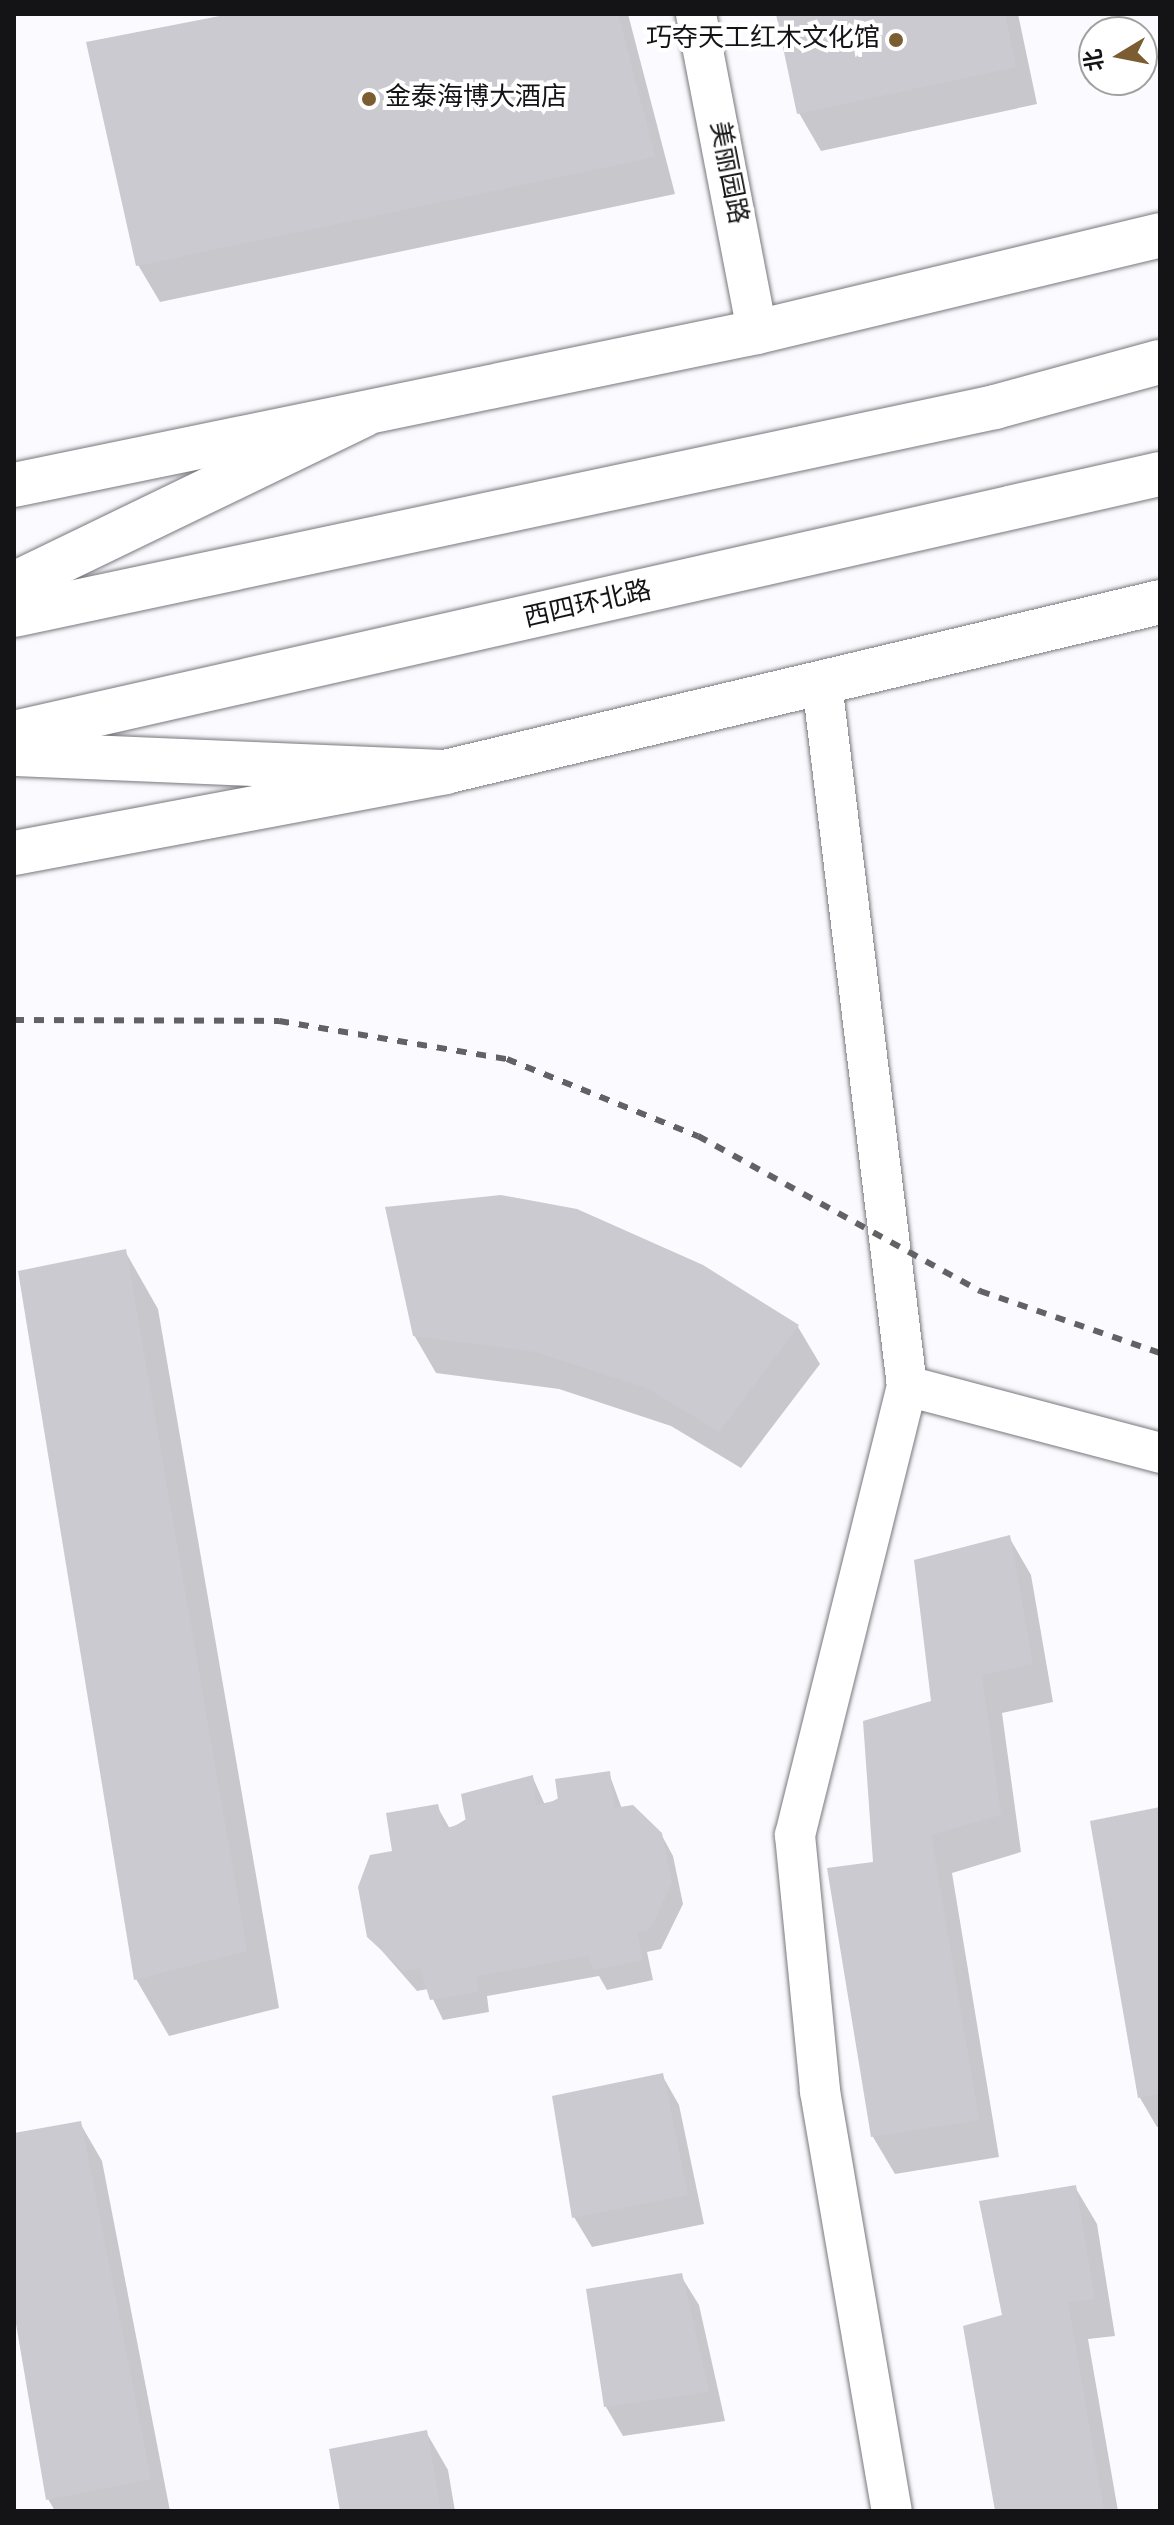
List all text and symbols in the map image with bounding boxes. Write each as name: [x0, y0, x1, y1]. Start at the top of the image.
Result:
north arrow: [1078, 16, 1158, 96]
place label: 巧夺天工红木文化馆: [646, 24, 880, 56]
marker: 巧夺天工红木文化馆: [887, 31, 905, 49]
text: 北: [1081, 47, 1111, 73]
place label: 金泰海博大酒店: [385, 83, 567, 115]
marker: 金泰海博大酒店: [360, 90, 378, 108]
street label: 美丽园路: [702, 119, 752, 227]
street label: 西四环北路: [521, 576, 655, 636]

